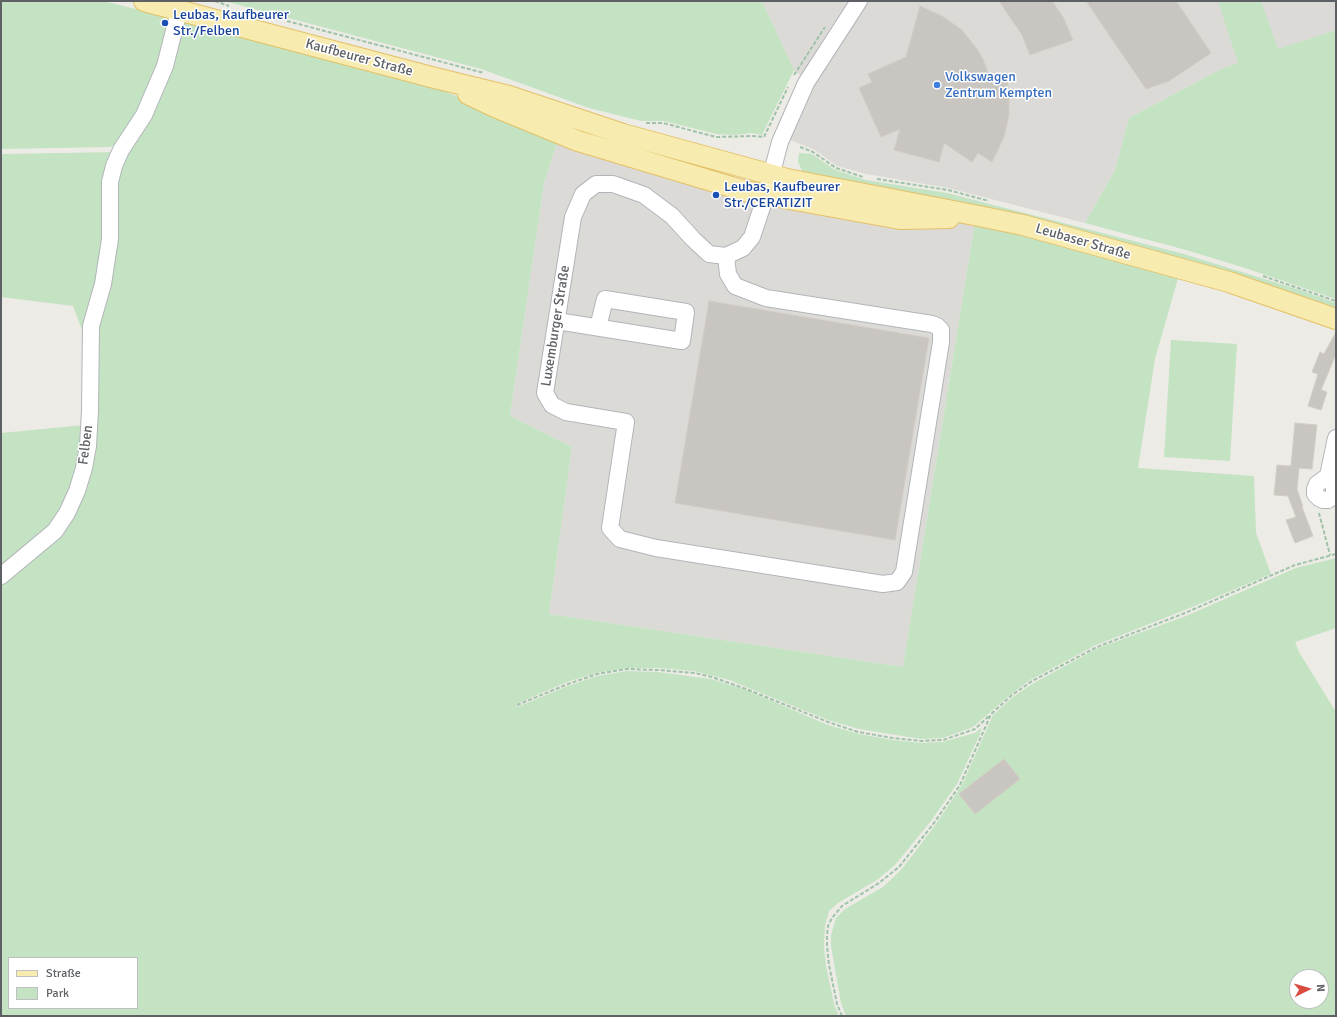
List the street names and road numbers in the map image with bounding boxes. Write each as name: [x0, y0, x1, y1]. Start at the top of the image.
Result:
street label: Kaufbeurer Straße: [303, 36, 415, 80]
street label: Leubaser Straße: [1034, 220, 1132, 264]
street label: Luxemburger Straße: [538, 264, 574, 388]
street label: Felben: [75, 424, 97, 466]

